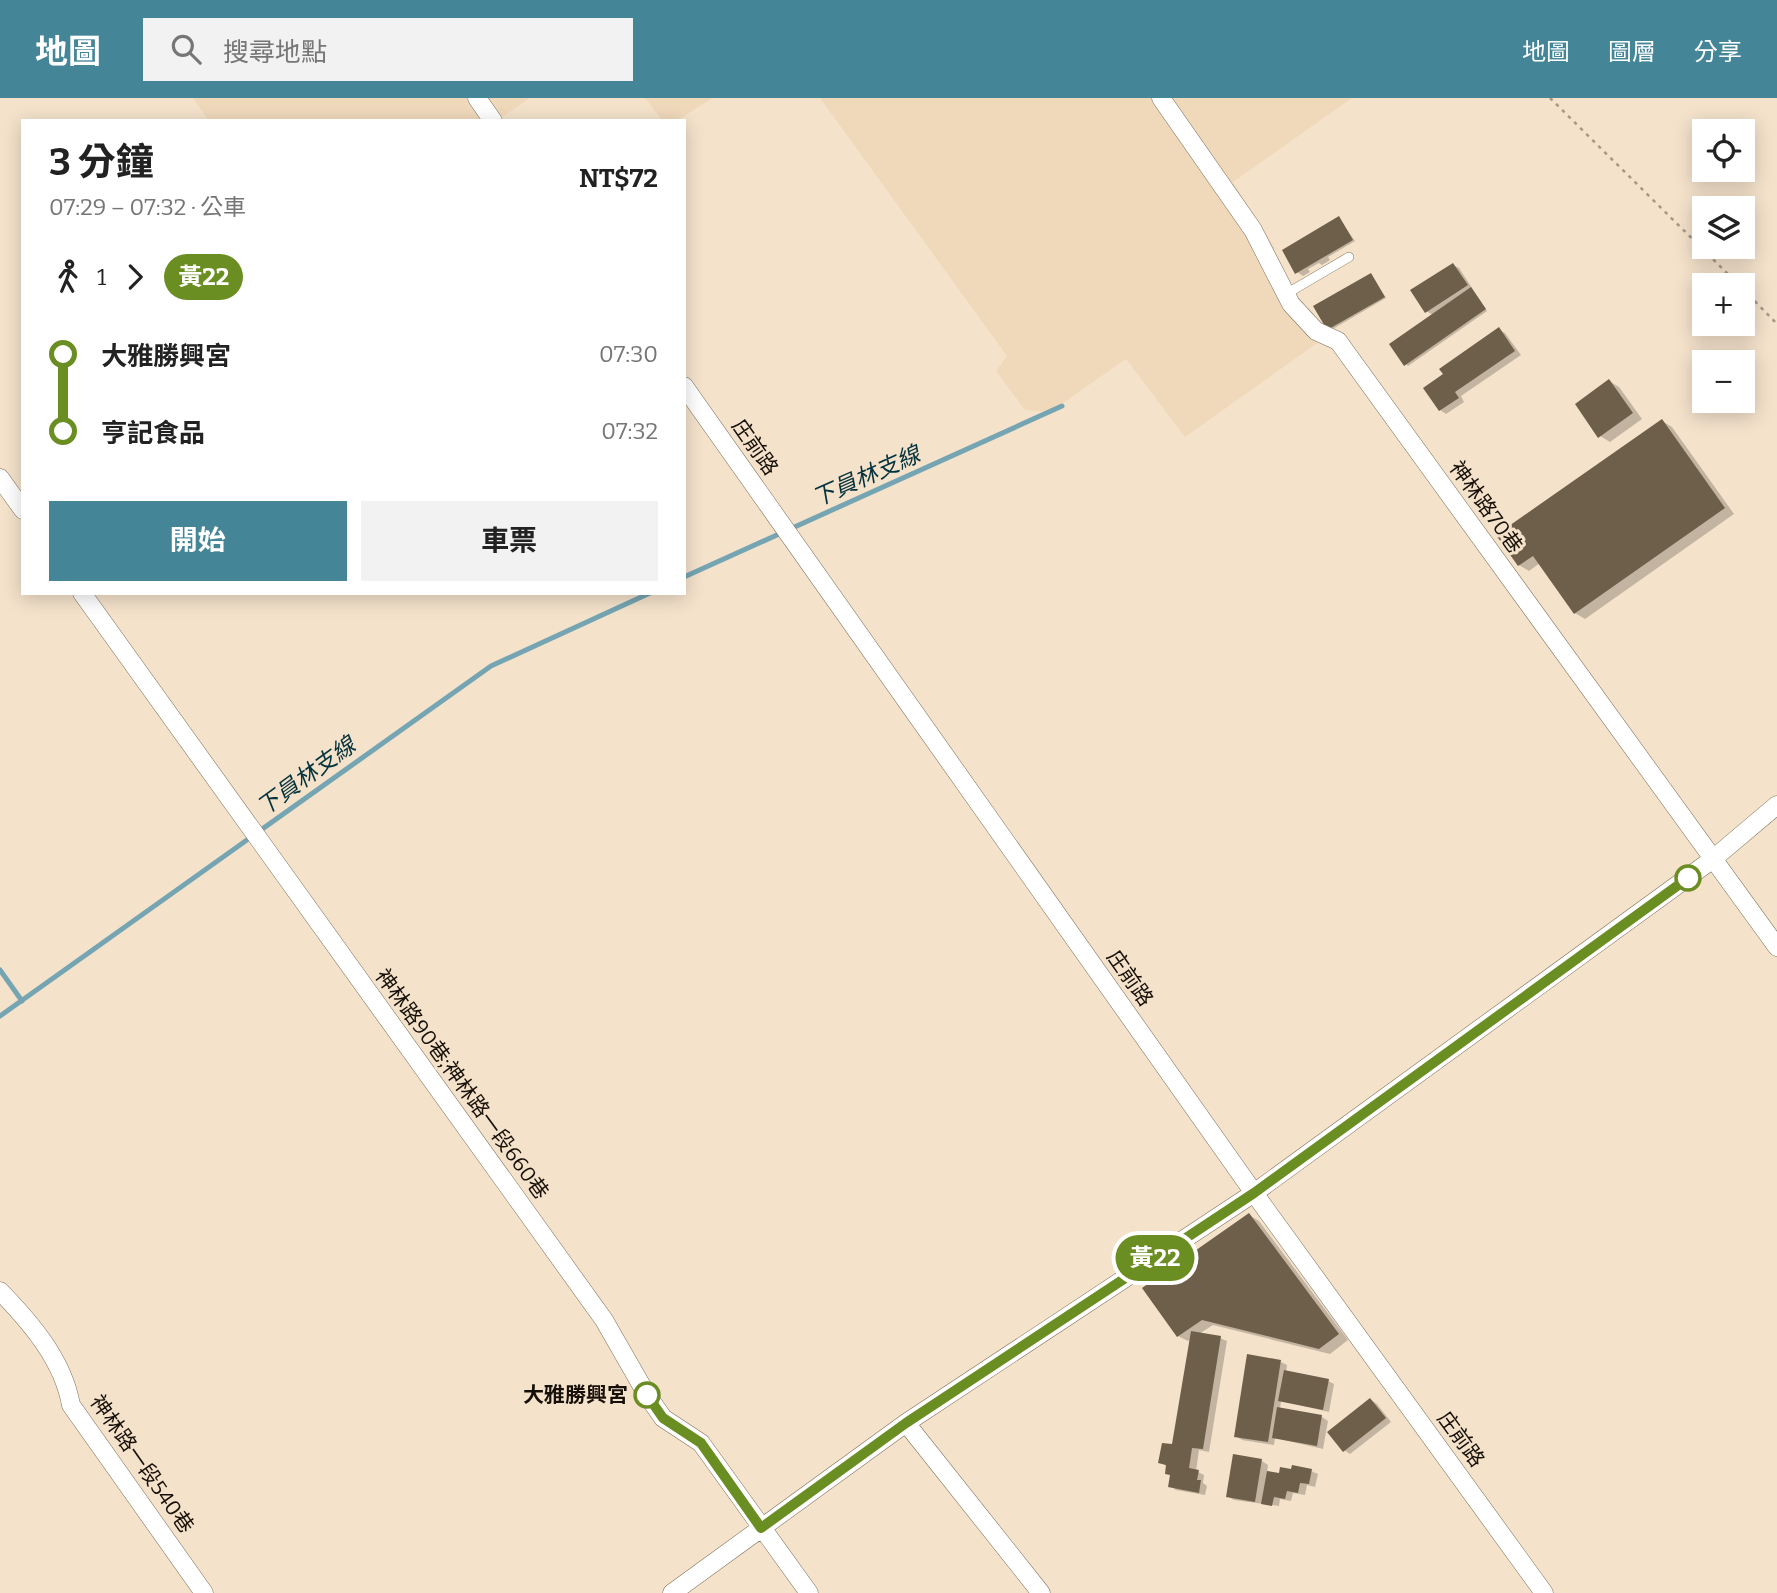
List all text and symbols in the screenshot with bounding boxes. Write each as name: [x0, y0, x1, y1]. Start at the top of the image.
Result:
search box: [143, 18, 633, 81]
icon: search: [167, 30, 205, 68]
text: 地圖: [35, 32, 101, 72]
text: 搜尋地點: [223, 37, 327, 68]
text: 地圖: [1522, 38, 1570, 66]
text: 圖層: [1608, 38, 1656, 66]
text: 分享: [1694, 38, 1742, 66]
map controls: [1692, 119, 1755, 413]
button: locate: [1692, 119, 1755, 182]
text: 3 分鐘: [49, 139, 154, 185]
text: NT$72: [579, 163, 658, 194]
text: 07:29 – 07:32 · 公車: [49, 193, 246, 221]
button: layers: [1692, 196, 1755, 259]
icon: walk: [49, 258, 87, 296]
icon: forward: [116, 258, 154, 296]
text: 1: [97, 263, 106, 291]
text: 黃22: [178, 263, 229, 291]
button: +: [1692, 273, 1755, 336]
text: 07:30: [599, 340, 658, 368]
text: 大雅勝興宮: [101, 341, 231, 372]
button: −: [1692, 350, 1755, 413]
street label: 庄前路: [726, 414, 784, 480]
text: 07:32: [601, 417, 658, 445]
text: 亨記食品: [101, 418, 205, 449]
water label: 下員林支線: [808, 439, 927, 512]
street label: 神林路70巷: [1444, 456, 1528, 558]
button: 開始: [49, 501, 347, 581]
button: 車票: [361, 501, 658, 581]
water label: 下員林支線: [251, 729, 363, 821]
unlabelled marker: [1675, 865, 1701, 891]
street label: 庄前路: [1101, 945, 1159, 1011]
street label: 神林路90巷;神林路一段660巷: [370, 964, 554, 1204]
line badge: 黃22: [1115, 1235, 1195, 1281]
text: 黃22: [1129, 1244, 1181, 1272]
place label: 大雅勝興宮: [523, 1382, 628, 1408]
marker: 大雅勝興宮: [634, 1382, 660, 1408]
street label: 神林路一段540巷: [85, 1390, 199, 1538]
street label: 庄前路: [1432, 1406, 1490, 1472]

